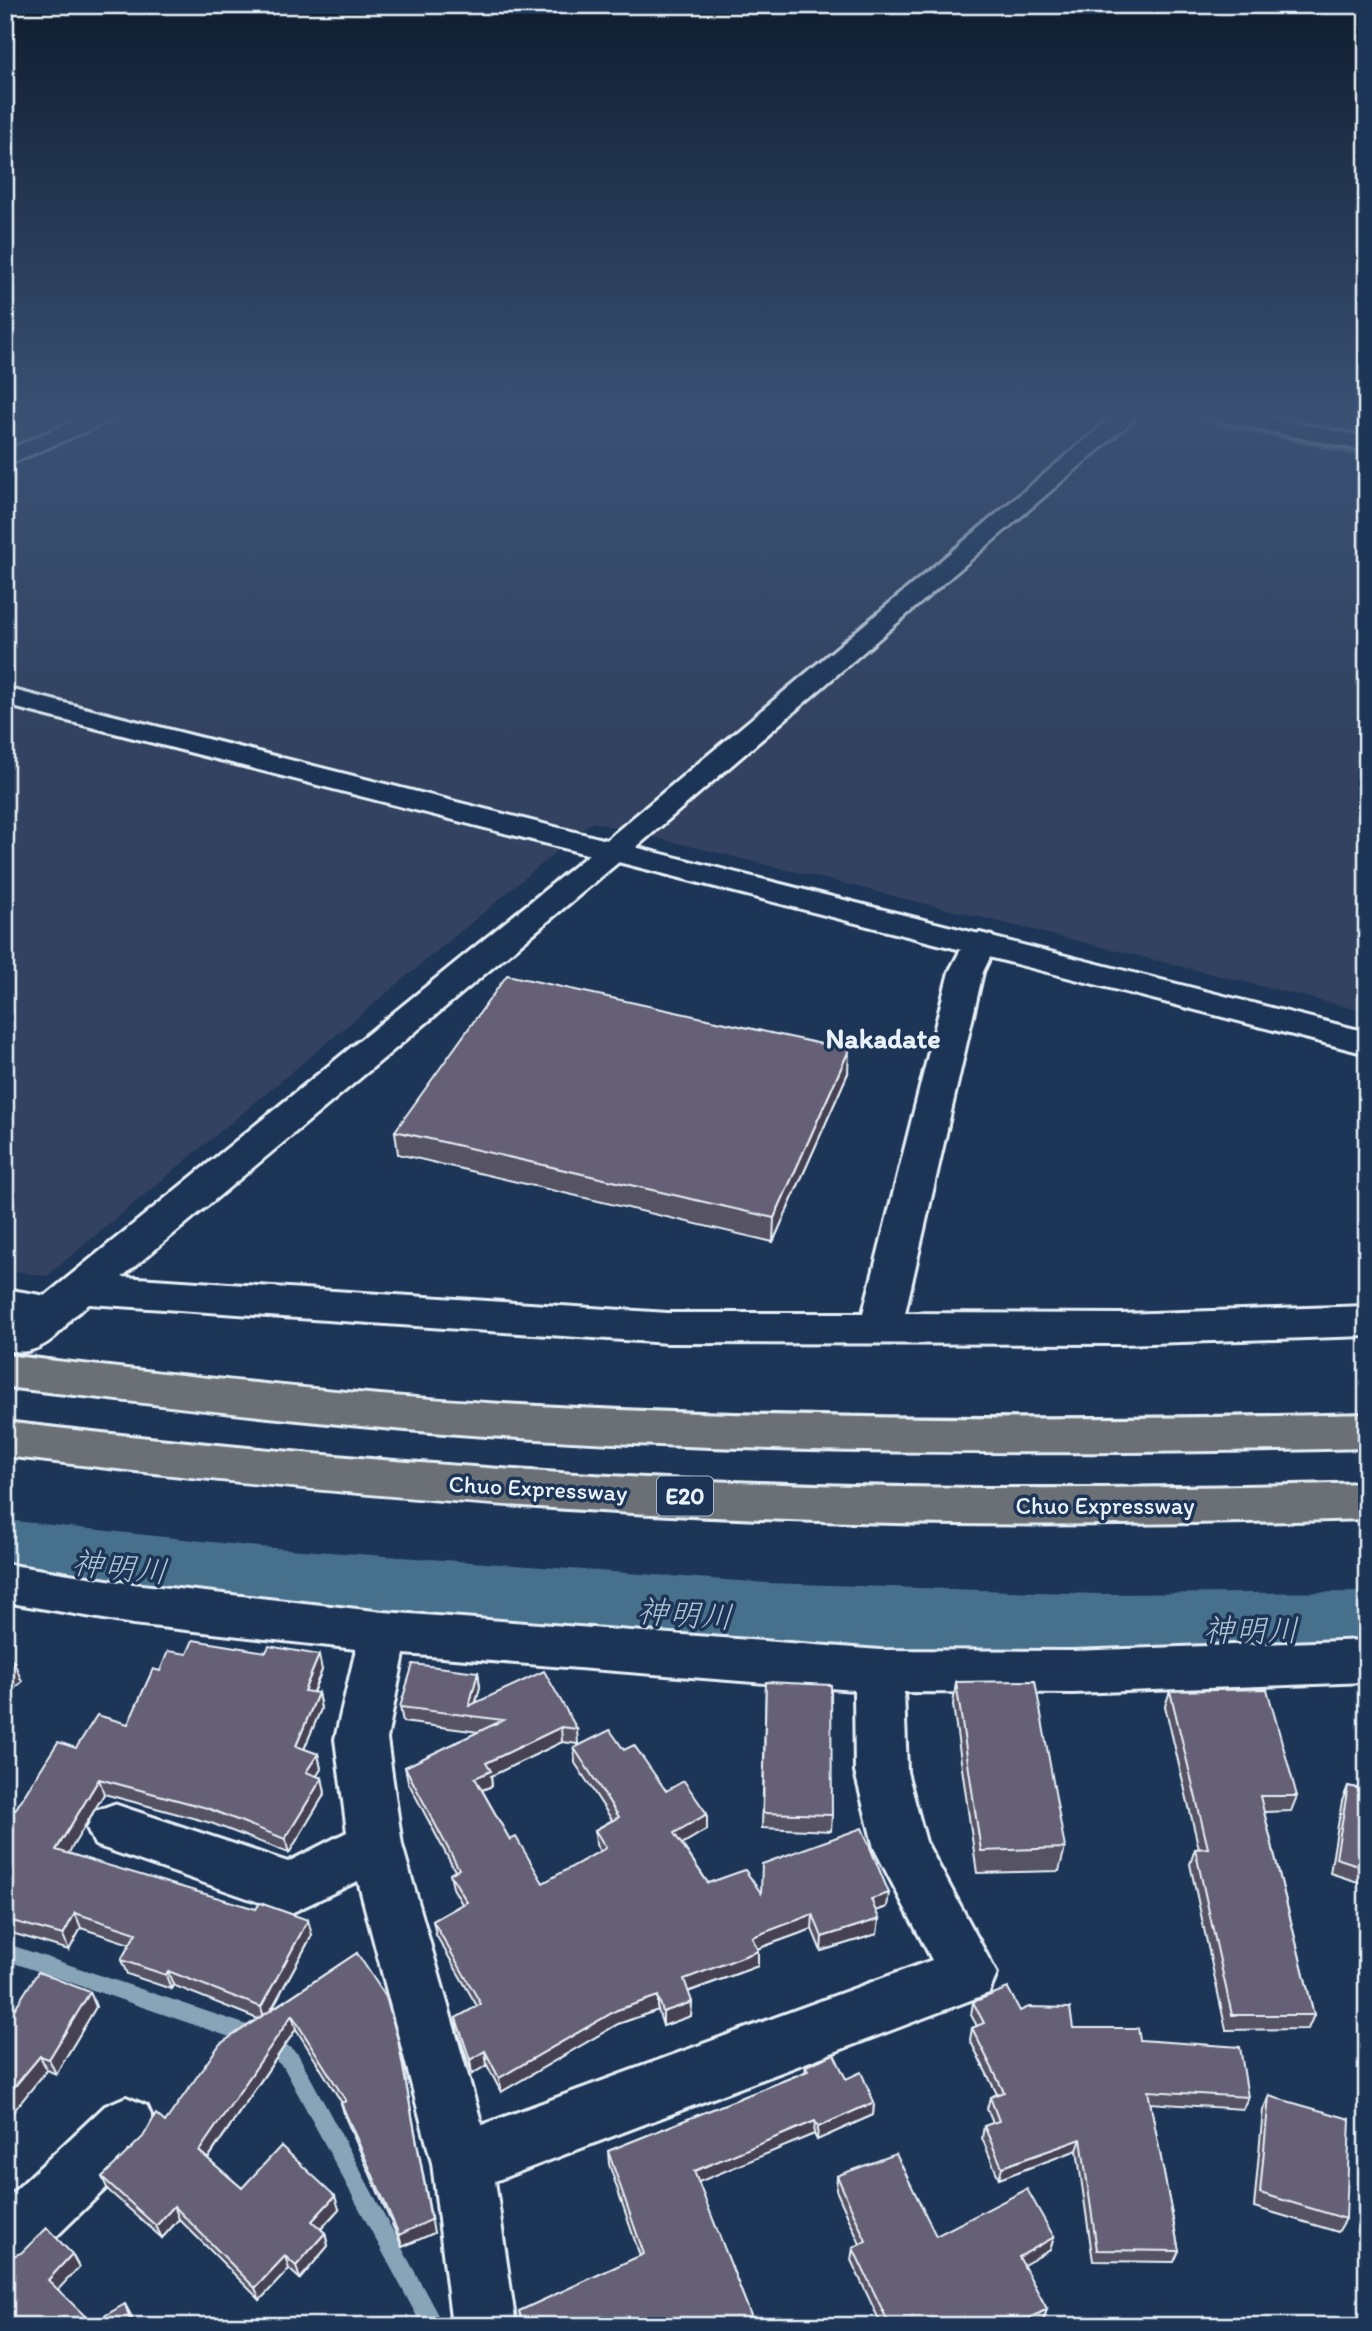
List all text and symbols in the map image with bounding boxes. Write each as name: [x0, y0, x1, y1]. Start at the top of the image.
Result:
district label: Nakadate: [825, 1021, 941, 1055]
street label: Chuo Expressway: [448, 1469, 628, 1507]
road number: E20: [657, 1476, 713, 1516]
street label: Chuo Expressway: [1015, 1491, 1195, 1520]
water label: 神明川: [70, 1543, 170, 1591]
water label: 神明川: [636, 1592, 734, 1636]
water label: 神明川: [1203, 1611, 1299, 1649]

